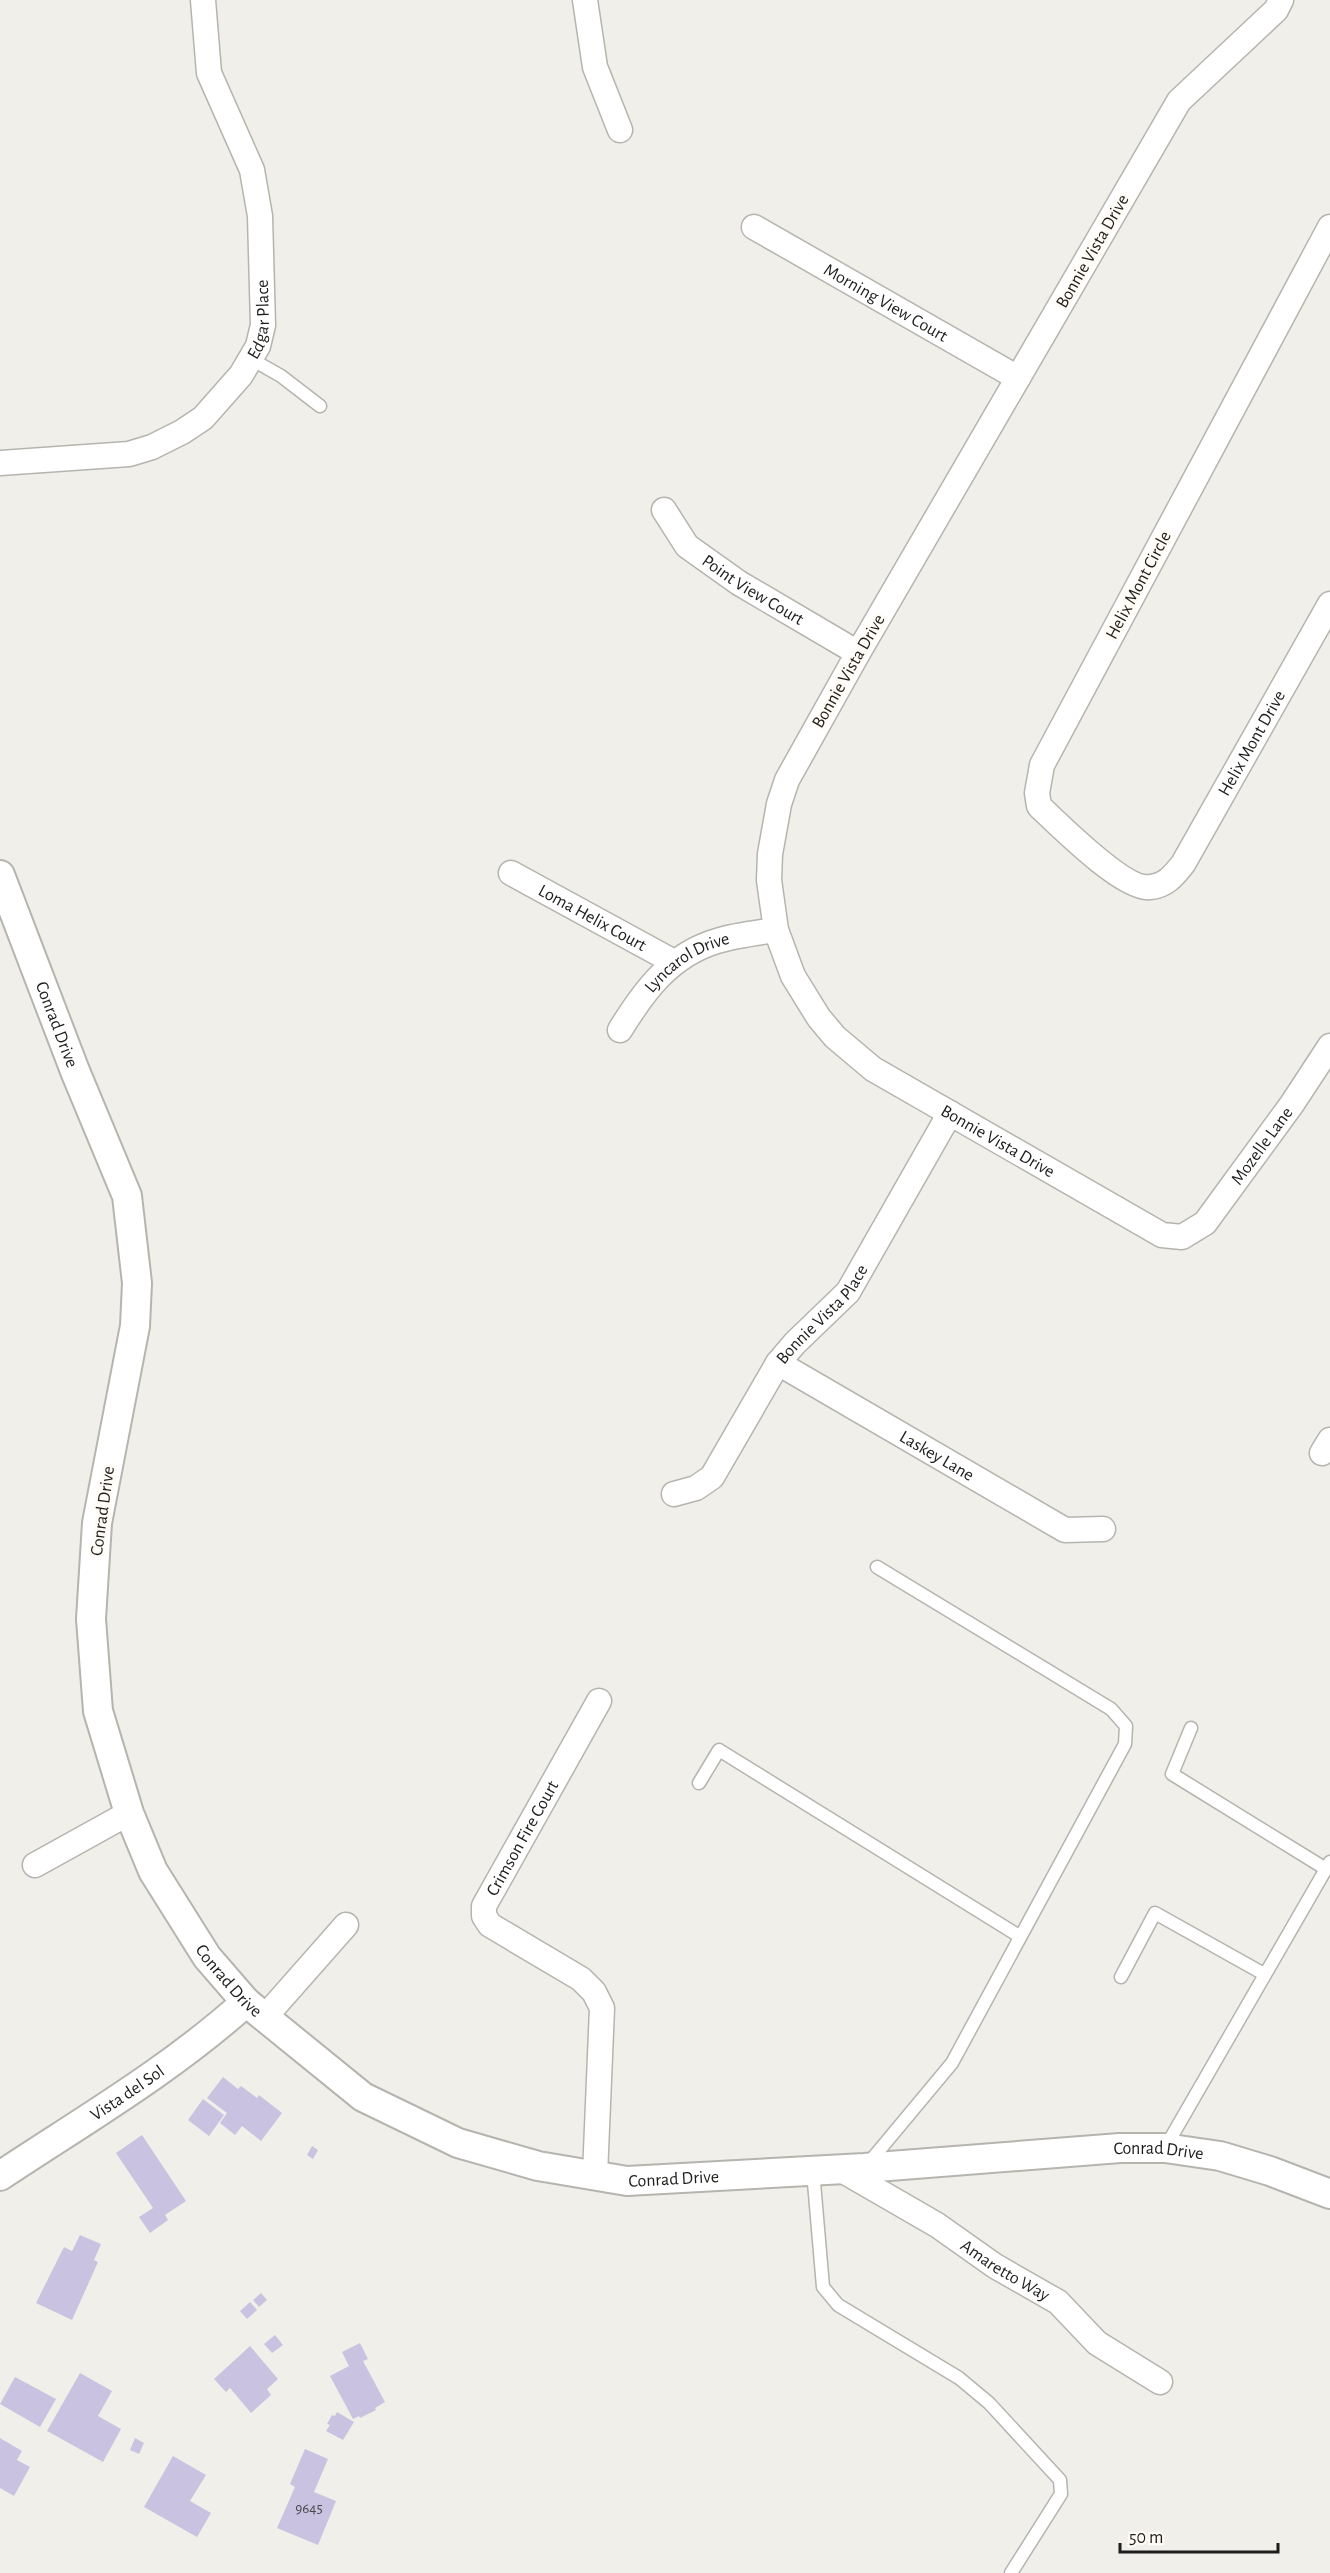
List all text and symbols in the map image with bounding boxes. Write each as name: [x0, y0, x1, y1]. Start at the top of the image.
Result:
street label: Bonnie Vista Drive: [1053, 192, 1133, 311]
street label: Morning View Court: [820, 261, 951, 346]
street label: Edgar Place: [244, 279, 273, 363]
street label: Helix Mont Circle: [1103, 528, 1175, 642]
street label: Point View Court: [698, 552, 807, 629]
street label: Bonnie Vista Drive: [809, 612, 889, 731]
street label: Helix Mont Drive: [1215, 688, 1289, 799]
street label: Loma Helix Court: [535, 882, 649, 955]
street label: Lyncarol Drive: [641, 930, 731, 996]
street label: Conrad Drive: [32, 979, 81, 1070]
street label: Bonnie Vista Drive: [938, 1102, 1058, 1181]
street label: Mozelle Lane: [1228, 1104, 1297, 1188]
street label: Bonnie Vista Place: [773, 1262, 872, 1368]
street label: Laskey Lane: [896, 1428, 977, 1485]
street label: Conrad Drive: [88, 1465, 118, 1557]
street label: Crimson Fire Court: [484, 1778, 563, 1899]
street label: Conrad Drive: [192, 1942, 265, 2021]
street label: Vista del Sol: [88, 2062, 168, 2125]
street label: Conrad Drive: [1113, 2140, 1205, 2164]
street label: Conrad Drive: [628, 2168, 720, 2191]
street label: Amaretto Way: [957, 2237, 1053, 2305]
house number: 9645: [295, 2501, 323, 2516]
scale bar: [1120, 2516, 1278, 2554]
text: 50 m: [1129, 2529, 1163, 2547]

